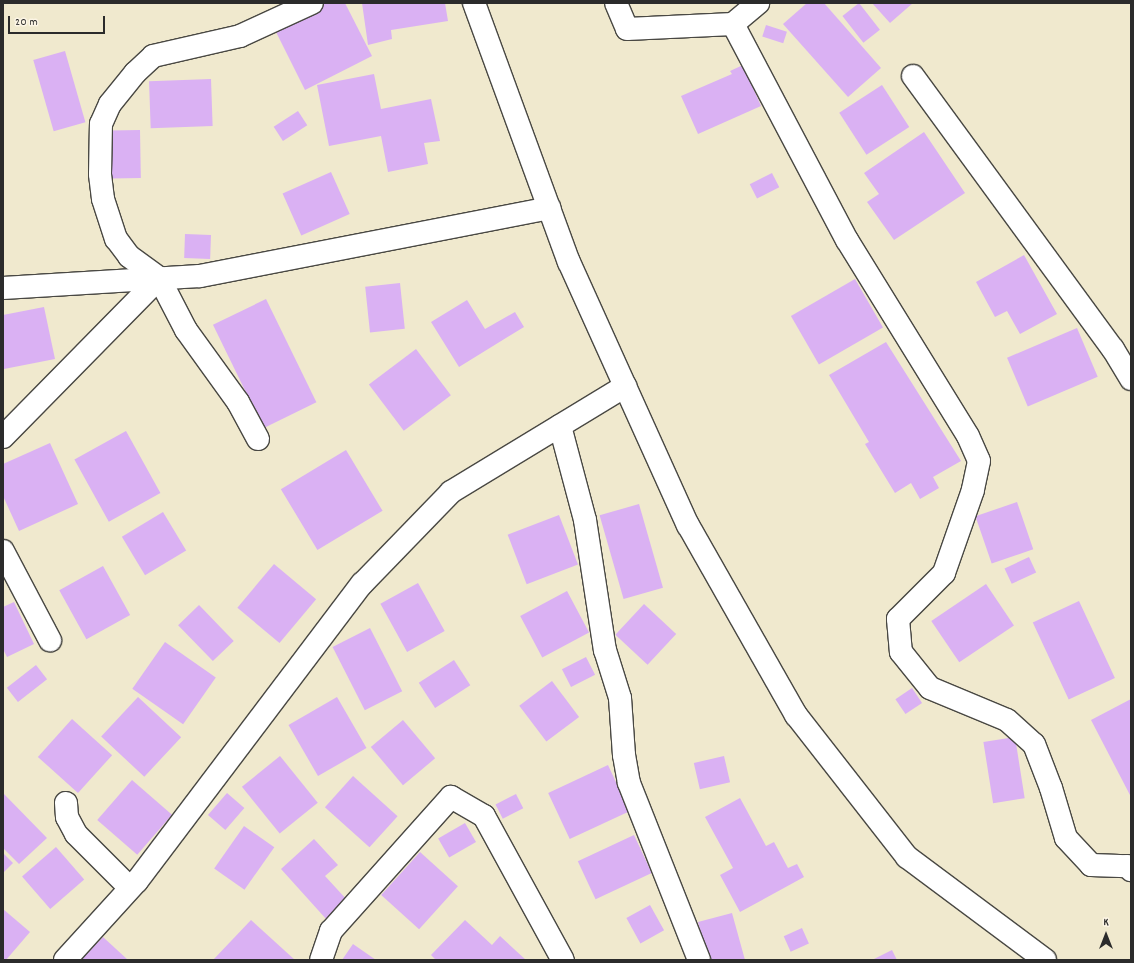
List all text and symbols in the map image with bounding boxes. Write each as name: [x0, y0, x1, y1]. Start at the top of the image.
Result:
scale bar: [10, 8, 107, 34]
text: 20 m: [15, 14, 38, 31]
north arrow: [1086, 915, 1126, 955]
text: K: [1103, 915, 1109, 931]

